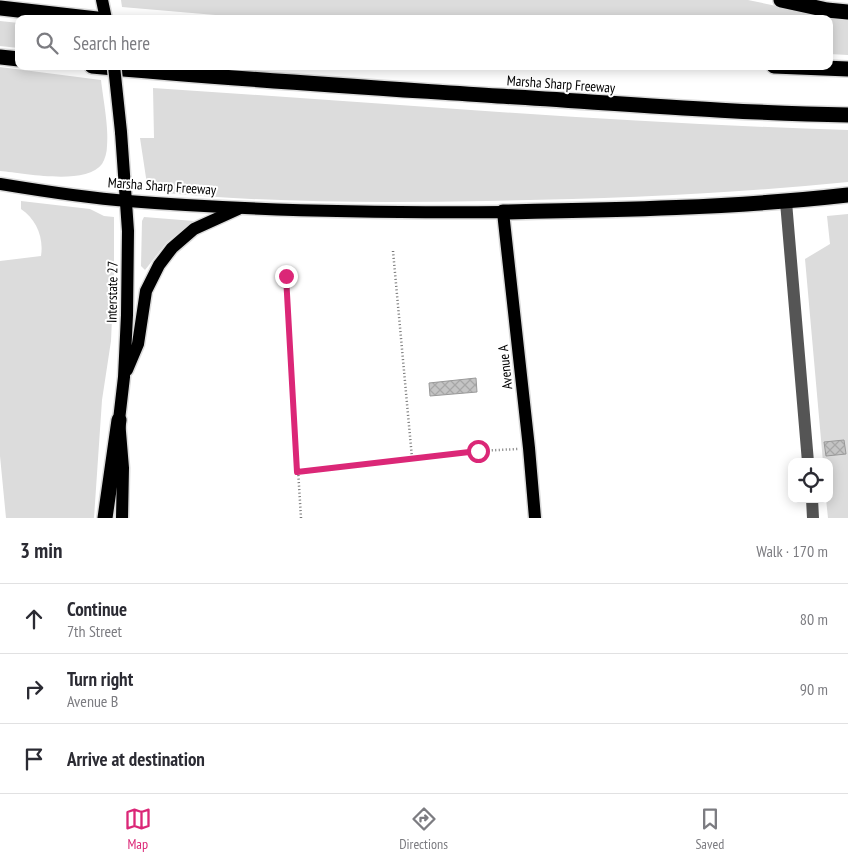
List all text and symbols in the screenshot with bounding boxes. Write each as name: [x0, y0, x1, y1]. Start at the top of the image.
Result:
search box: [15, 15, 833, 70]
icon: search: [33, 29, 61, 57]
text: Search here: [73, 31, 150, 55]
street label: Marsha Sharp Freeway: [506, 71, 616, 97]
street label: Marsha Sharp Freeway: [107, 173, 217, 199]
street label: Interstate 27: [102, 261, 122, 323]
route end: [275, 265, 298, 288]
street label: Avenue A: [494, 344, 516, 390]
route start: [467, 440, 490, 463]
map controls: [788, 458, 833, 503]
button: locate: [788, 458, 833, 503]
text: 3 min: [20, 537, 62, 564]
text: Walk · 170 m: [756, 541, 828, 561]
text: Continue: [67, 597, 127, 621]
icon: ahead: [20, 605, 48, 633]
text: 80 m: [800, 609, 828, 629]
text: 7th Street: [67, 621, 122, 641]
text: Turn right: [67, 667, 133, 691]
icon: right: [20, 675, 48, 703]
text: 90 m: [800, 679, 828, 699]
text: Avenue B: [67, 691, 118, 711]
icon: arrive: [20, 745, 48, 773]
text: Arrive at destination: [67, 747, 205, 771]
tab: Map: [124, 805, 152, 853]
tab: Directions: [399, 805, 448, 853]
tab: Saved: [695, 805, 724, 853]

